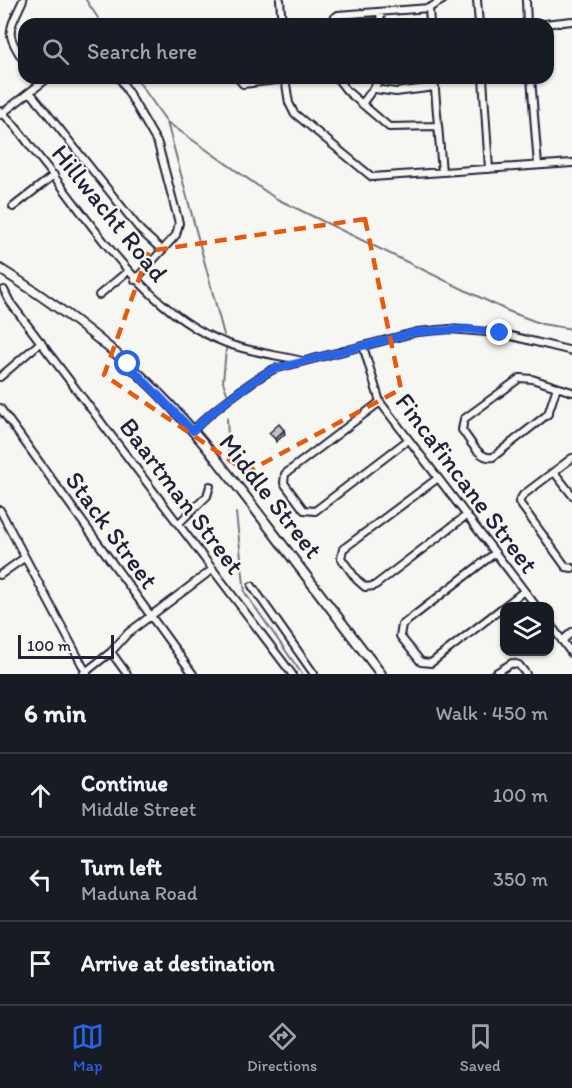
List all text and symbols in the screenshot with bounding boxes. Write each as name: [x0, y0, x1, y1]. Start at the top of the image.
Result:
search box: [18, 18, 554, 84]
icon: search: [39, 35, 72, 68]
text: Search here: [87, 38, 197, 65]
street label: Hillwacht Road: [45, 138, 176, 289]
route end: [486, 319, 512, 345]
route start: [114, 350, 140, 376]
street label: Fincafincane Street: [389, 386, 545, 580]
street label: Baartman Street: [113, 411, 252, 581]
street label: Middle Street: [212, 427, 330, 565]
street label: Stack Street: [59, 465, 166, 595]
map controls: [500, 602, 554, 656]
button: layers: [500, 602, 554, 656]
scale bar: [18, 632, 114, 660]
text: 100 m: [27, 636, 71, 655]
text: 6 min: [24, 697, 86, 729]
text: Walk · 450 m: [435, 701, 548, 725]
text: Continue: [81, 770, 168, 797]
icon: ahead: [24, 779, 57, 812]
text: 100 m: [493, 783, 548, 807]
text: Middle Street: [81, 797, 196, 821]
text: Turn left: [81, 854, 162, 881]
icon: left: [24, 863, 57, 896]
text: 350 m: [493, 867, 548, 891]
text: Maduna Road: [81, 881, 198, 905]
icon: arrive: [24, 947, 57, 980]
text: Arrive at destination: [81, 950, 275, 977]
tab: Map: [71, 1020, 104, 1075]
tab: Directions: [247, 1020, 317, 1075]
tab: Saved: [460, 1020, 501, 1075]

